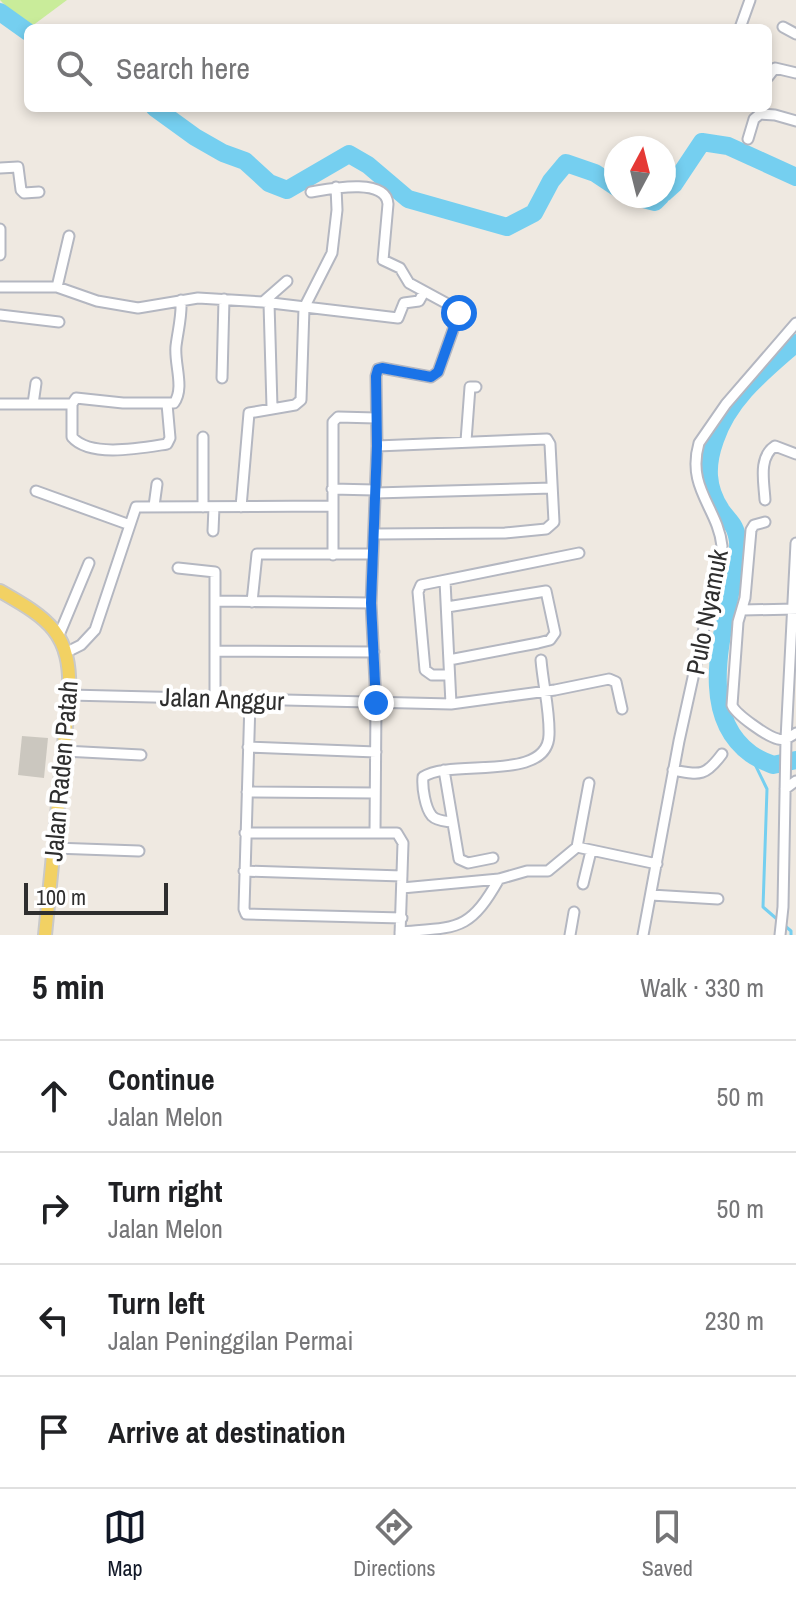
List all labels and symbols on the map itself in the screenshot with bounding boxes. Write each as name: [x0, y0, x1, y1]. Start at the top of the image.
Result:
north arrow: [604, 136, 676, 208]
route start: [441, 295, 477, 331]
street label: Pulo Nyamuk: [677, 546, 736, 677]
street label: Jalan Raden Patah: [35, 679, 86, 863]
street label: Jalan Anggur: [159, 679, 285, 718]
route end: [358, 685, 394, 721]
scale bar: [24, 879, 168, 915]

